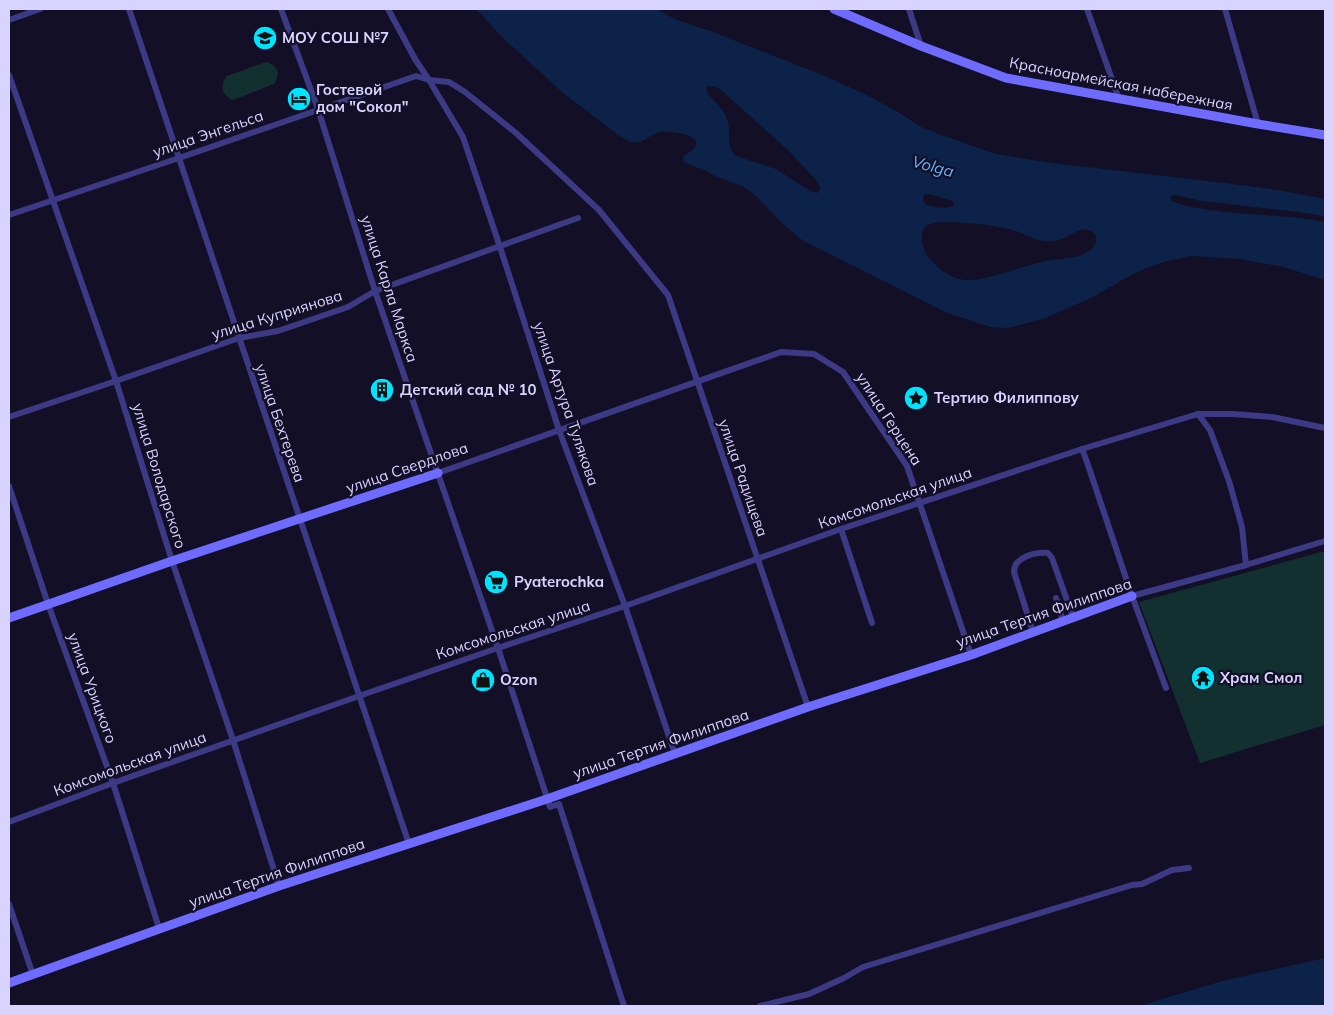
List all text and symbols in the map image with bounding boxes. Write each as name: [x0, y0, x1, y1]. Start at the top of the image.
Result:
school or university icon: МОУ СОШ №7: [252, 25, 278, 51]
place label: МОУ СОШ №7: [282, 28, 389, 47]
street label: Красноармейская набережная: [1008, 53, 1234, 115]
place label: Гостевой дом "Сокол": [316, 80, 408, 116]
hotel icon: Гостевой дом "Сокол": [286, 86, 312, 112]
street label: улица Энгельса: [150, 106, 266, 161]
water label: Volga: [910, 151, 956, 181]
street label: улица Карла Маркса: [357, 213, 422, 365]
street label: улица Куприянова: [209, 286, 345, 343]
street label: улица Артура Тулякова: [529, 319, 603, 488]
street label: улица Бехтерева: [251, 361, 310, 485]
street label: улица Герцена: [852, 369, 927, 469]
building icon: Детский сад № 10: [369, 377, 395, 403]
place label: Детский сад № 10: [400, 380, 537, 399]
place icon: Тертию Филиппову: [903, 385, 929, 411]
place label: Тертию Филиппову: [934, 388, 1080, 407]
street label: улица Володарского: [128, 401, 191, 551]
street label: улица Радищева: [714, 417, 772, 539]
street label: улица Свердлова: [343, 438, 470, 497]
street label: Комсомольская улица: [816, 462, 974, 533]
supermarket icon: Pyaterochka: [483, 569, 509, 595]
place label: Pyaterochka: [514, 572, 604, 591]
street label: улица Тертия Филиппова: [953, 573, 1134, 652]
street label: Комсомольская улица: [433, 596, 592, 663]
street label: улица Урицкого: [64, 630, 121, 746]
temple icon: Храм Смол: [1190, 665, 1216, 691]
shop icon: Ozon: [470, 667, 496, 693]
place label: Храм Смол: [1219, 668, 1303, 687]
place label: Ozon: [500, 670, 537, 689]
street label: улица Тертия Филиппова: [570, 704, 751, 783]
street label: Комсомольская улица: [51, 727, 209, 800]
street label: улица Тертия Филиппова: [186, 833, 367, 912]

